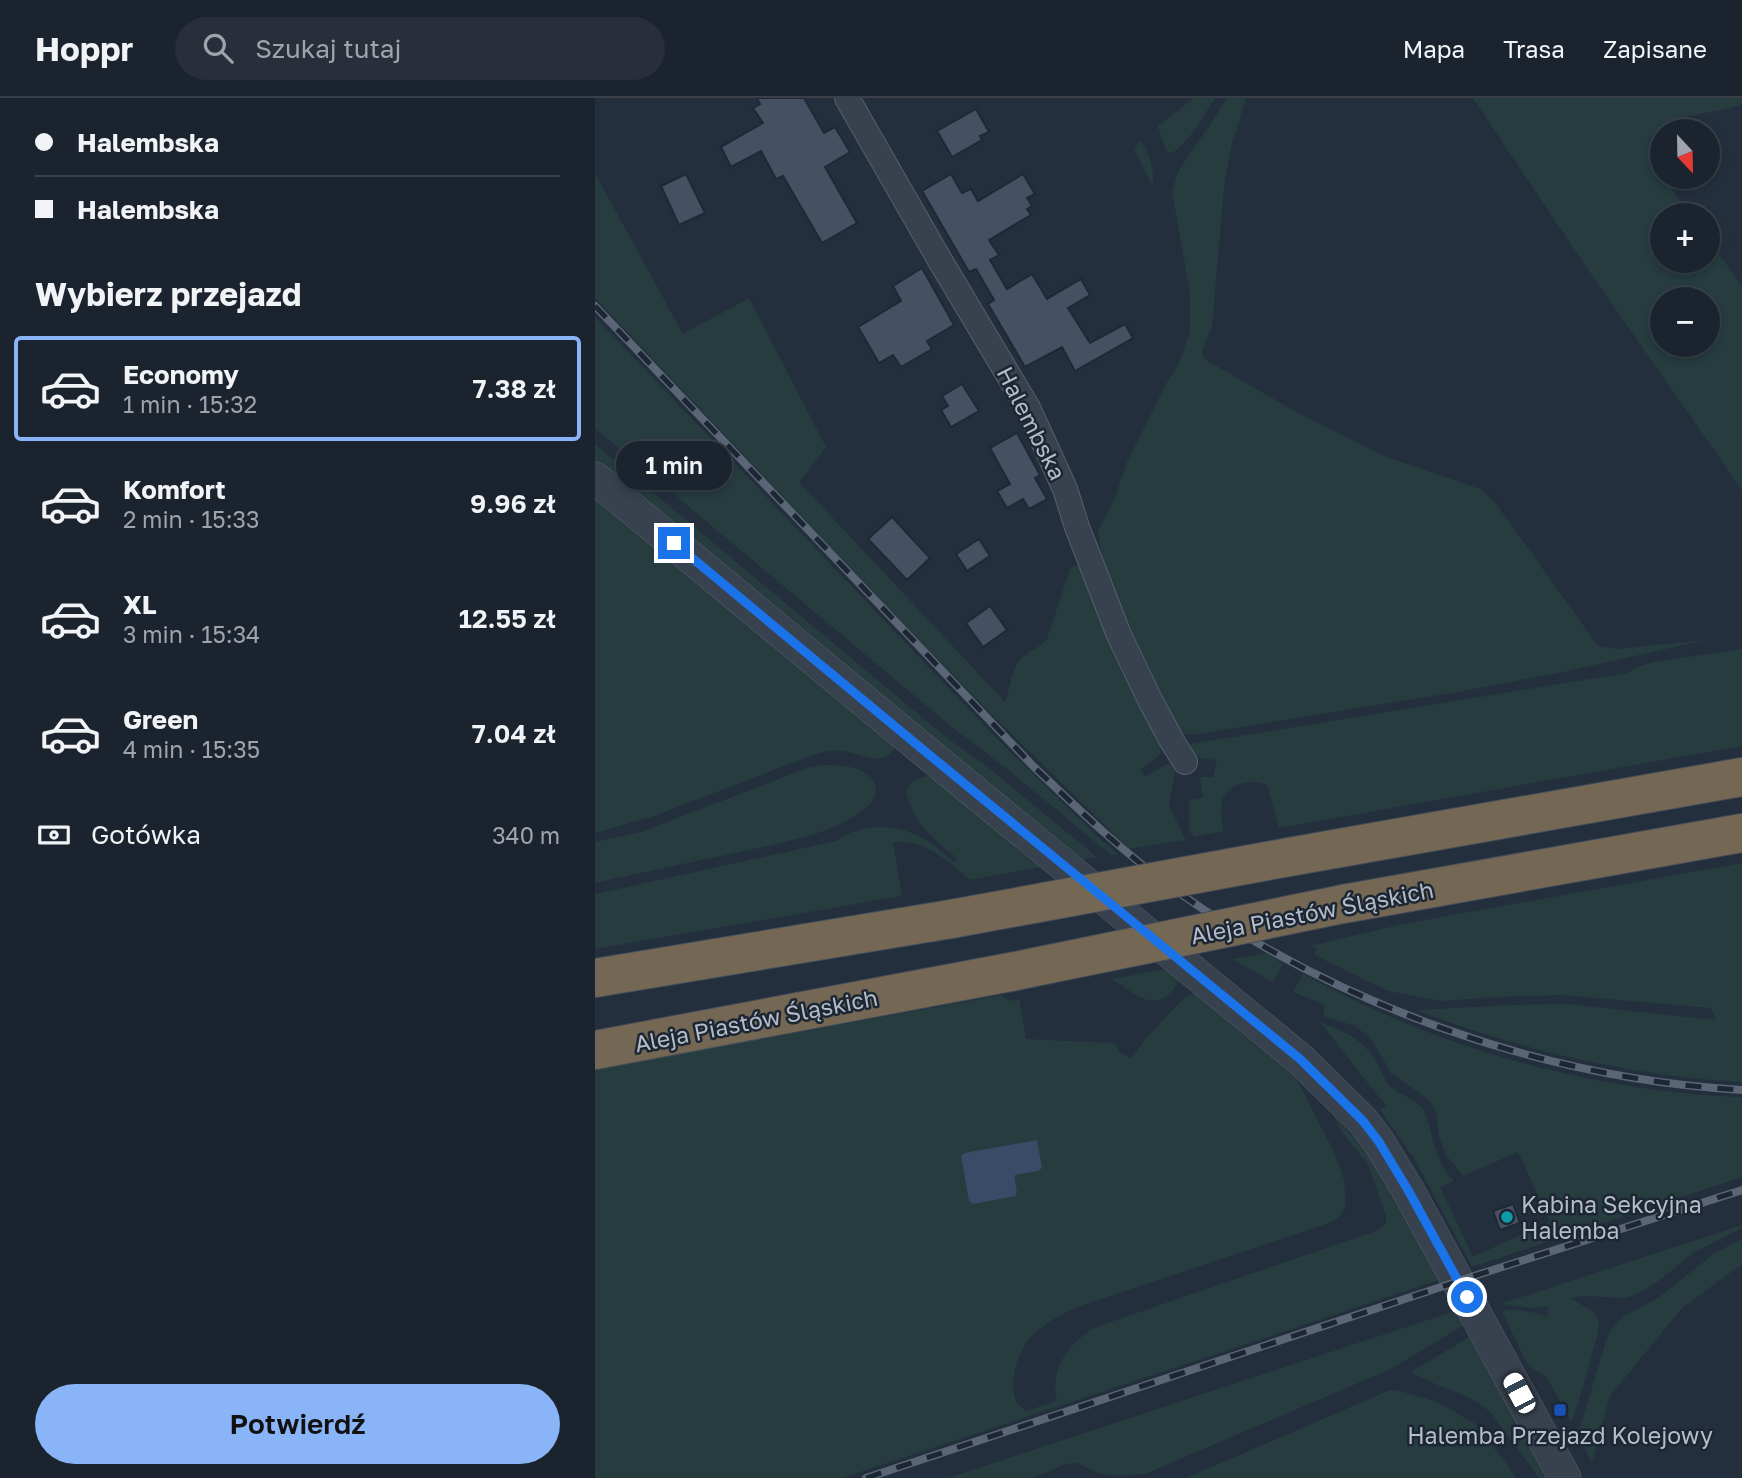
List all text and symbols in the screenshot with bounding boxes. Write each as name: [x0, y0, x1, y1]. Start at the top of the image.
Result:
search box: [175, 17, 665, 80]
text: Hoppr: [35, 29, 133, 68]
icon: search: [199, 29, 237, 67]
text: Szukaj tutaj: [255, 33, 402, 64]
text: Mapa: [1403, 34, 1465, 63]
text: Trasa: [1503, 34, 1565, 63]
text: Zapisane: [1603, 34, 1707, 63]
north arrow: [1650, 119, 1720, 189]
map controls: [1650, 119, 1720, 357]
text: Halembska: [77, 127, 219, 158]
text: Halembska: [77, 194, 219, 225]
button: +: [1650, 203, 1720, 273]
text: Wybierz przejazd: [35, 275, 301, 313]
button: −: [1650, 287, 1720, 357]
icon: car: [39, 357, 102, 420]
text: Economy: [123, 359, 239, 390]
street label: Halembska: [992, 362, 1072, 484]
text: 7.38 zł: [473, 373, 556, 404]
text: 1 min · 15:32: [123, 390, 257, 418]
callout: 1 min: [616, 442, 732, 490]
text: 1 min: [645, 451, 703, 479]
icon: car: [39, 472, 102, 535]
text: Komfort: [123, 474, 226, 505]
text: 9.96 zł: [470, 488, 556, 519]
text: 2 min · 15:33: [123, 505, 259, 533]
route end: [658, 527, 690, 559]
icon: car: [39, 587, 102, 650]
text: XL: [123, 589, 157, 620]
text: 12.55 zł: [459, 603, 556, 634]
text: 3 min · 15:34: [123, 620, 260, 648]
icon: car: [39, 702, 102, 765]
text: Green: [123, 704, 198, 735]
text: 7.04 zł: [472, 718, 556, 749]
text: 4 min · 15:35: [123, 735, 260, 763]
icon: cash: [35, 816, 73, 854]
text: Gotówka: [91, 819, 201, 850]
text: 340 m: [492, 821, 560, 849]
street label: Aleja Piastów Śląskich: [1188, 875, 1436, 949]
street label: Aleja Piastów Śląskich: [632, 983, 880, 1057]
place label: Kabina Sekcyjna Halemba: [1521, 1190, 1702, 1244]
marker: Kabina Sekcyjna Halemba: [1499, 1209, 1515, 1225]
route start: [1451, 1281, 1483, 1313]
car: [1500, 1370, 1539, 1416]
button: Potwierdź: [35, 1384, 560, 1464]
marker: Halemba Przejazd Kolejowy: [1552, 1402, 1568, 1418]
place label: Halemba Przejazd Kolejowy: [1407, 1421, 1713, 1449]

